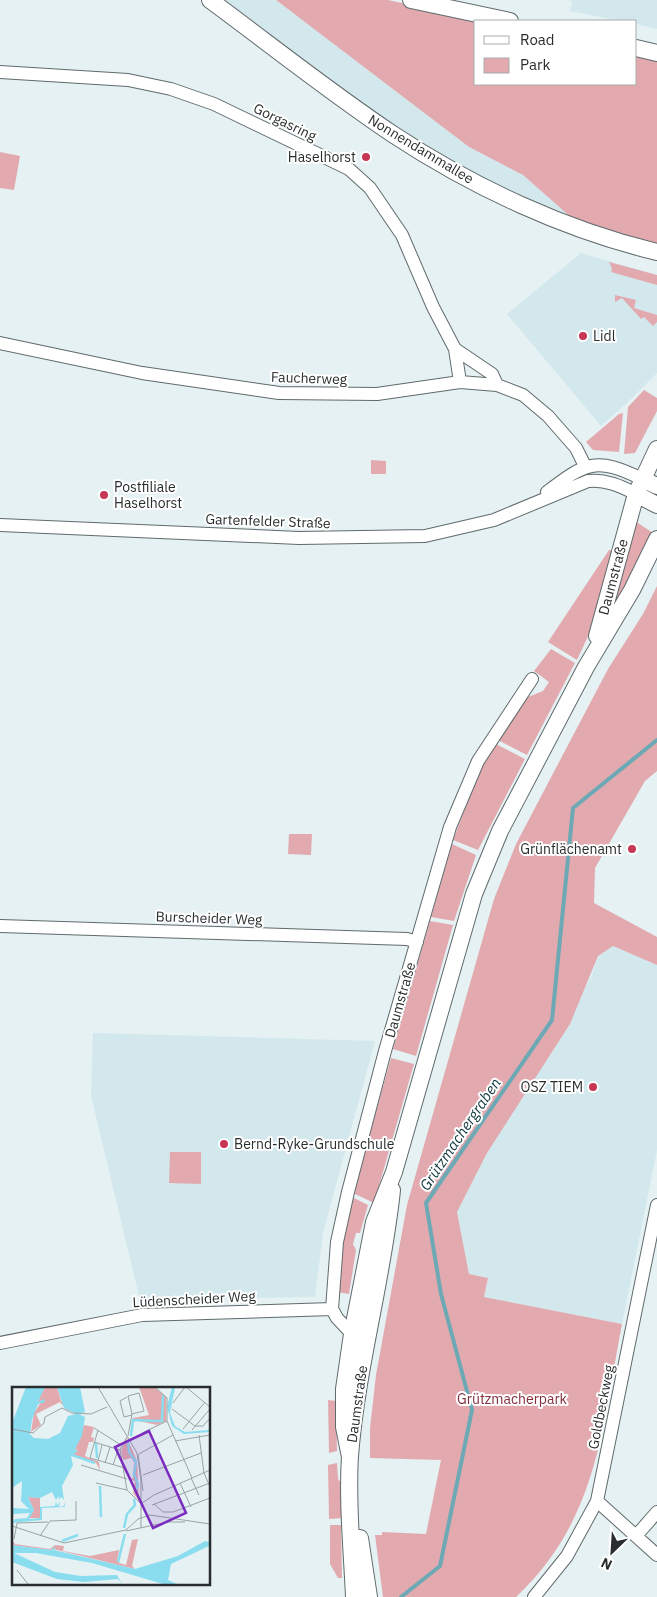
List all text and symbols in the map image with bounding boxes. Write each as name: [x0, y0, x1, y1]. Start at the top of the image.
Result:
legend: [474, 20, 637, 85]
text: Road: [520, 30, 555, 49]
text: Park: [520, 55, 550, 74]
street label: Gorgasring: [250, 99, 320, 145]
street label: Nonnendammallee: [365, 110, 477, 188]
place label: Haselhorst: [288, 148, 356, 166]
marker: Haselhorst: [360, 151, 372, 163]
place label: Lidl: [593, 327, 616, 345]
marker: Lidl: [577, 330, 589, 342]
street label: Faucherweg: [271, 368, 348, 388]
place label: Postfiliale Haselhorst: [114, 478, 182, 512]
marker: Postfiliale Haselhorst: [98, 489, 110, 501]
street label: Gartenfelder Straße: [205, 510, 331, 532]
street label: Daumstraße: [594, 537, 632, 617]
place label: Grünflächenamt: [520, 840, 622, 858]
marker: Grünflächenamt: [626, 843, 638, 855]
street label: Burscheider Weg: [155, 907, 263, 929]
street label: Daumstraße: [381, 960, 419, 1040]
water label: Grützmachergraben: [415, 1074, 505, 1194]
place label: OSZ TIEM: [520, 1078, 583, 1096]
marker: OSZ TIEM: [587, 1081, 599, 1093]
place label: Bernd-Ryke-Grundschule: [234, 1135, 395, 1153]
marker: Bernd-Ryke-Grundschule: [218, 1138, 230, 1150]
street label: Lüdenscheider Weg: [132, 1287, 257, 1311]
street label: Goldbeckweg: [584, 1363, 618, 1451]
street label: Daumstraße: [343, 1364, 371, 1444]
inset map: [12, 1387, 210, 1584]
park label: Grützmacherpark: [457, 1390, 568, 1408]
north arrow: [587, 1527, 637, 1577]
text: N: [598, 1553, 615, 1574]

